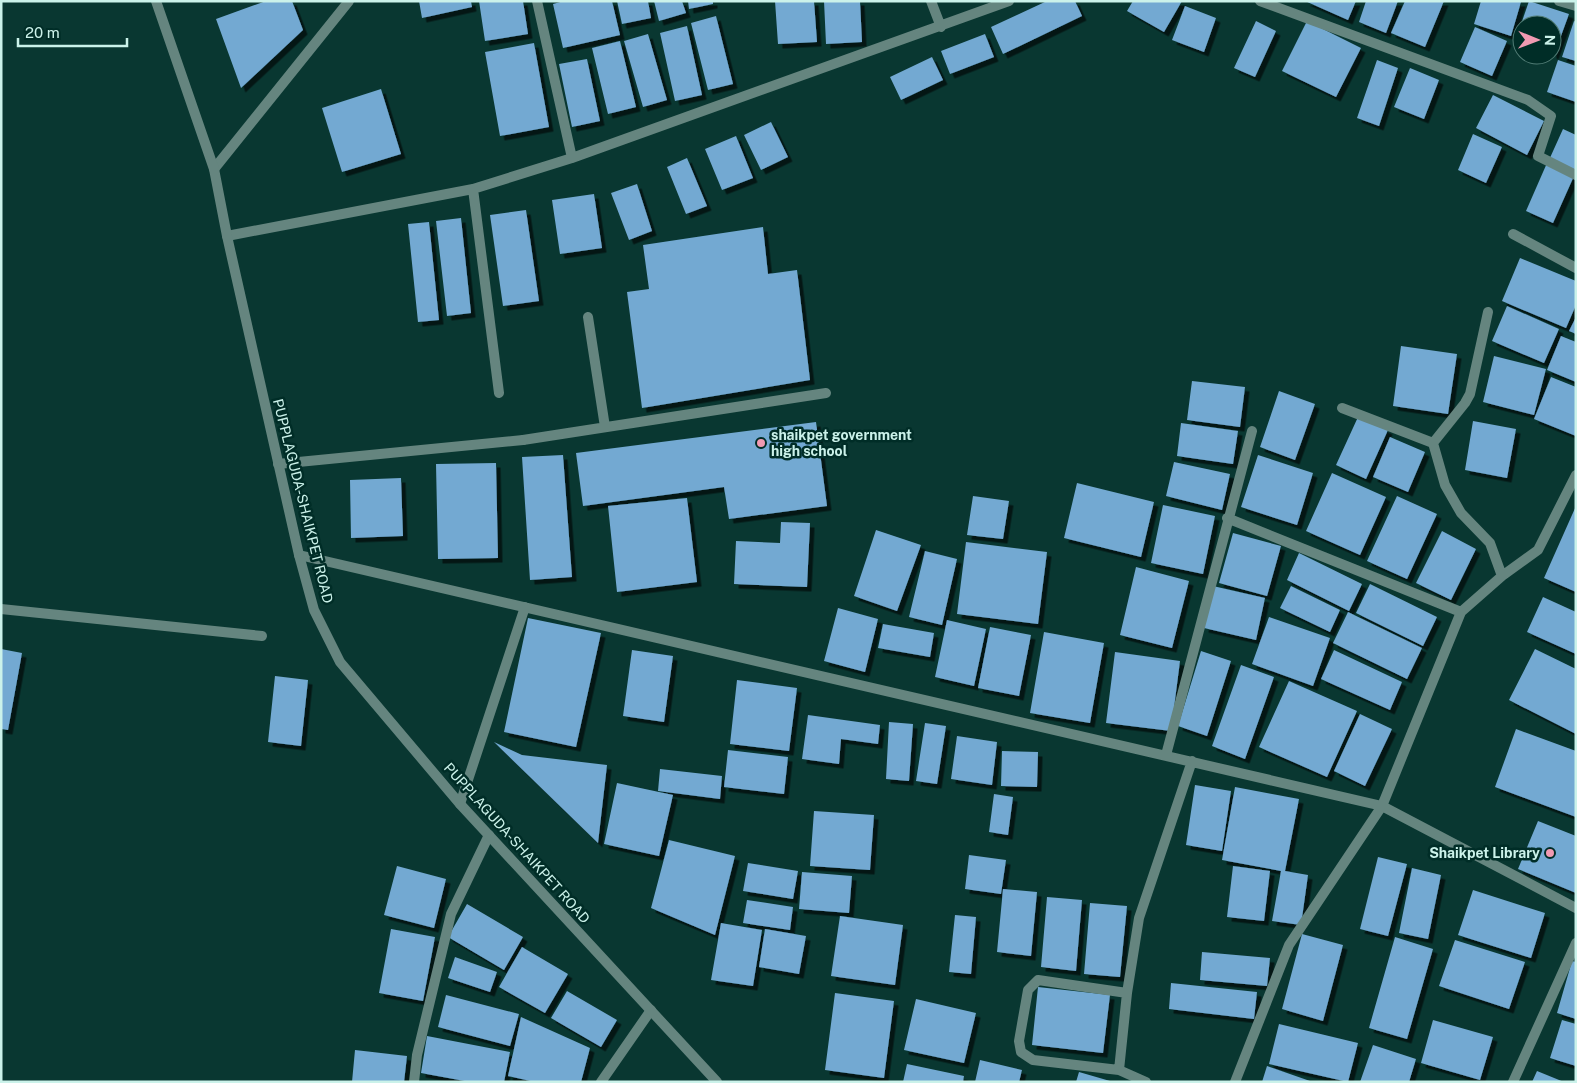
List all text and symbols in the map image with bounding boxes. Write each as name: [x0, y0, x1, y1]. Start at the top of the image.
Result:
scale bar: [18, 15, 126, 47]
north arrow: [1512, 15, 1562, 65]
text: 20 m: [25, 24, 60, 41]
text: N: [1542, 35, 1558, 46]
street label: PUPPLAGUDA-SHAIKPET ROAD: [270, 397, 336, 605]
place label: shaikpet government high school: [771, 427, 912, 459]
marker: shaikpet government high school: [755, 437, 767, 449]
street label: PUPPLAGUDA-SHAIKPET ROAD: [441, 760, 593, 926]
place label: Shaikpet Library: [1429, 845, 1540, 861]
marker: Shaikpet Library: [1544, 847, 1556, 859]

